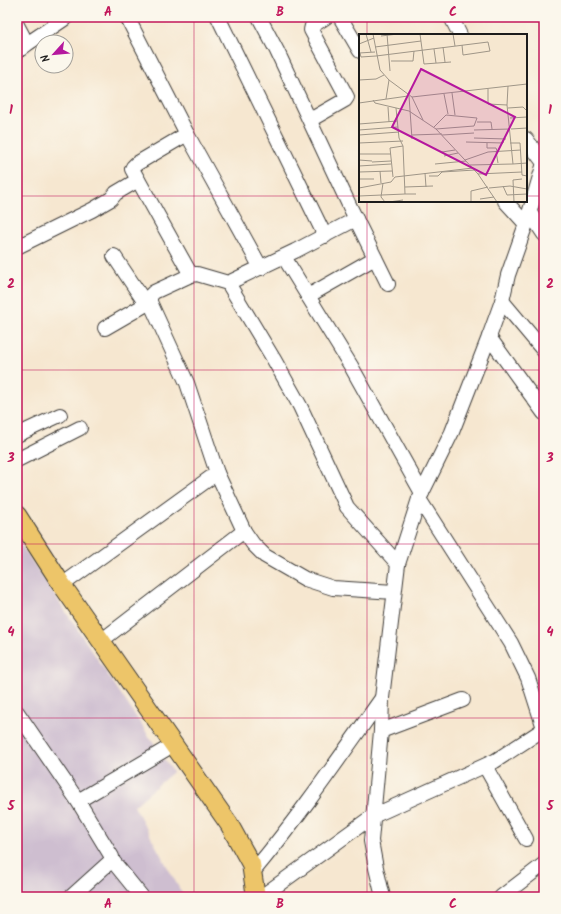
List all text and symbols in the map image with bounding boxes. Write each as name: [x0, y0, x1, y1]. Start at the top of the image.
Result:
text: A: [104, 2, 112, 23]
text: B: [276, 2, 284, 23]
text: C: [449, 2, 457, 23]
north arrow: [34, 34, 74, 74]
inset map: [359, 34, 527, 202]
text: N: [36, 51, 56, 65]
text: 1: [9, 100, 13, 121]
text: 1: [548, 100, 552, 121]
text: 2: [7, 274, 15, 295]
text: 2: [546, 274, 554, 295]
text: 3: [6, 448, 15, 469]
text: 3: [545, 448, 554, 469]
text: 4: [7, 622, 15, 643]
text: 4: [546, 622, 554, 643]
text: 5: [7, 796, 16, 817]
text: 5: [546, 796, 555, 817]
text: A: [104, 894, 112, 914]
text: B: [276, 894, 284, 914]
text: C: [449, 894, 457, 914]

